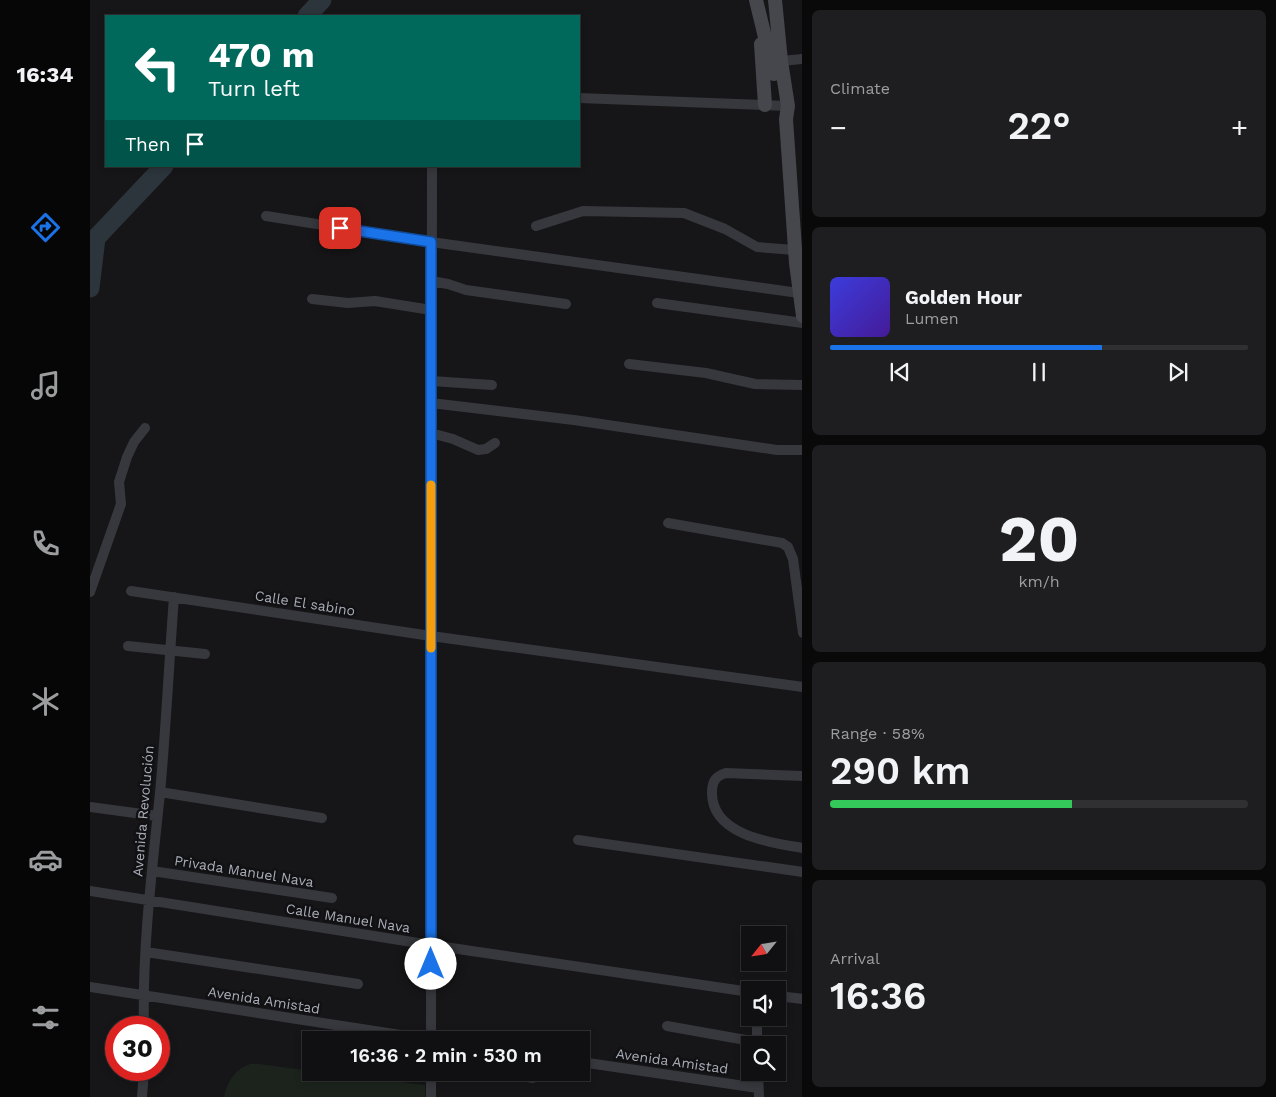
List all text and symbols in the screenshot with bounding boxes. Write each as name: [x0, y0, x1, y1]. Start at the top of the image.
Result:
text: 470 m: [208, 34, 315, 76]
icon: left: [125, 35, 190, 100]
text: 16:34: [17, 62, 73, 87]
text: Turn left: [208, 76, 300, 101]
text: Climate: [830, 79, 890, 98]
text: 22°: [1007, 104, 1071, 148]
text: −: [830, 111, 847, 144]
text: +: [1231, 111, 1248, 144]
icon: arrive: [181, 130, 209, 158]
text: Then: [125, 133, 171, 156]
pin: [319, 207, 361, 249]
icon: directions: [28, 210, 63, 245]
icon: arrive: [326, 214, 354, 242]
text: Golden Hour: [905, 286, 1022, 309]
text: Lumen: [905, 309, 959, 328]
icon: previous: [886, 358, 914, 386]
icon: pause: [1025, 358, 1053, 386]
icon: next: [1164, 358, 1192, 386]
icon: music: [28, 368, 63, 403]
text: 20: [999, 501, 1079, 577]
icon: phone: [28, 526, 63, 561]
text: km/h: [1018, 572, 1060, 591]
street label: Calle El sabino: [254, 587, 356, 619]
icon: climate: [28, 684, 63, 719]
text: Range · 58%: [830, 724, 925, 743]
street label: Avenida Revolución: [129, 745, 157, 877]
text: 290 km: [830, 749, 971, 793]
icon: car: [28, 842, 63, 877]
street label: Privada Manuel Nava: [173, 852, 315, 890]
street label: Calle Manuel Nava: [285, 900, 411, 936]
north arrow: [741, 926, 786, 971]
map controls: [741, 926, 786, 1081]
position arrow: [404, 937, 456, 989]
text: Arrival: [830, 949, 880, 968]
text: 16:36: [830, 974, 926, 1018]
button: sound: [741, 981, 786, 1026]
street label: Avenida Amistad: [207, 983, 321, 1017]
icon: filters: [28, 1000, 63, 1035]
speed limit sign: 30: [105, 1016, 170, 1081]
button: search: [741, 1036, 786, 1081]
text: 16:36 · 2 min · 530 m: [350, 1044, 542, 1067]
street label: Avenida Amistad: [615, 1045, 729, 1077]

